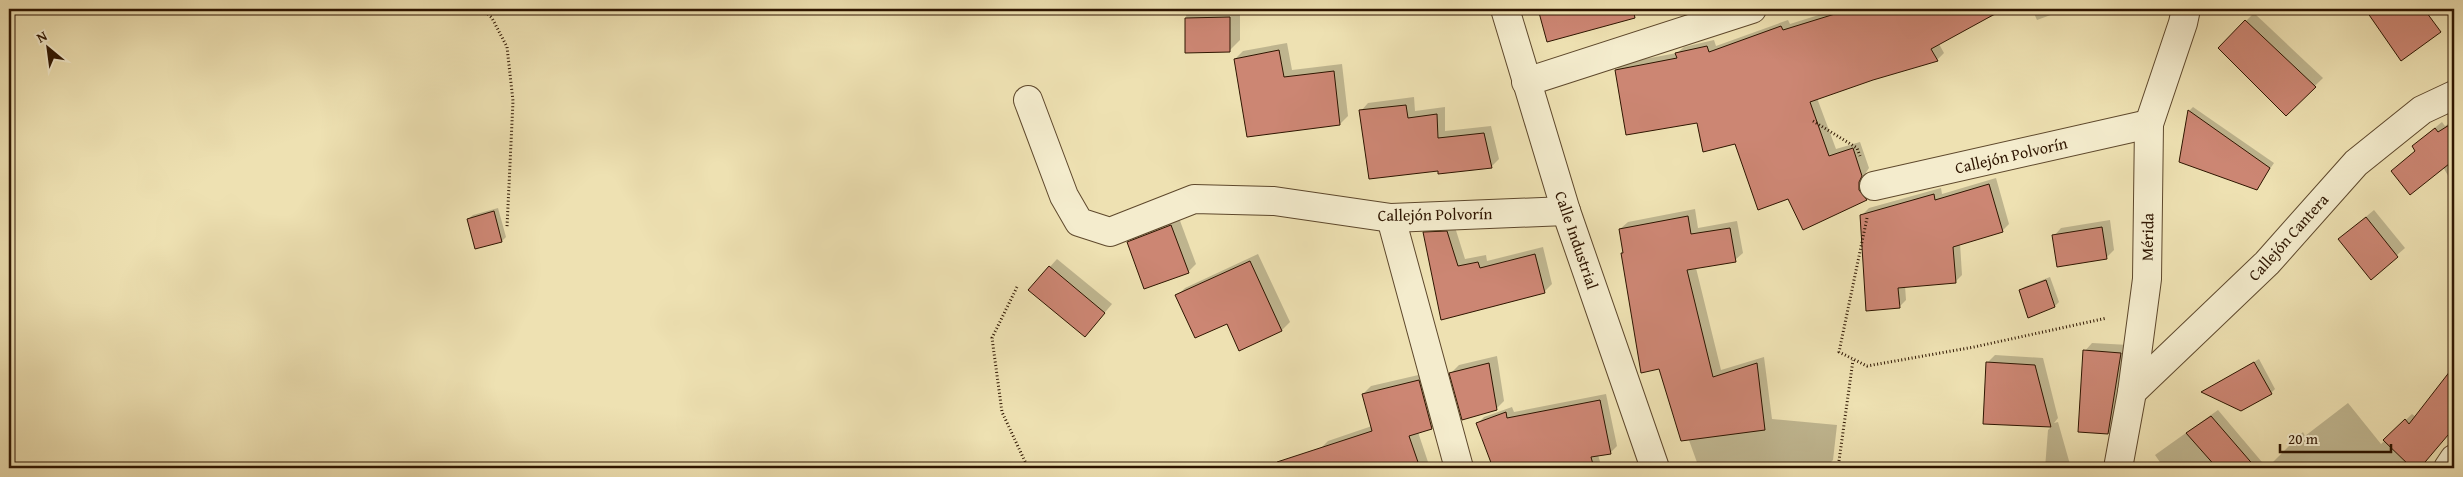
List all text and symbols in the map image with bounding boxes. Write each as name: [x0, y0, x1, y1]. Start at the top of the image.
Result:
north arrow: [22, 22, 72, 72]
text: N: [33, 25, 51, 48]
street label: Callejón Polvorín: [1952, 130, 2070, 180]
street label: Calle Industrial: [1549, 188, 1605, 293]
street label: Callejón Cantera: [2242, 188, 2334, 286]
street label: Callejón Polvorín: [1377, 201, 1493, 227]
street label: Mérida: [2135, 212, 2159, 261]
scale bar: [2280, 422, 2392, 454]
text: 20 m: [2288, 428, 2319, 449]

